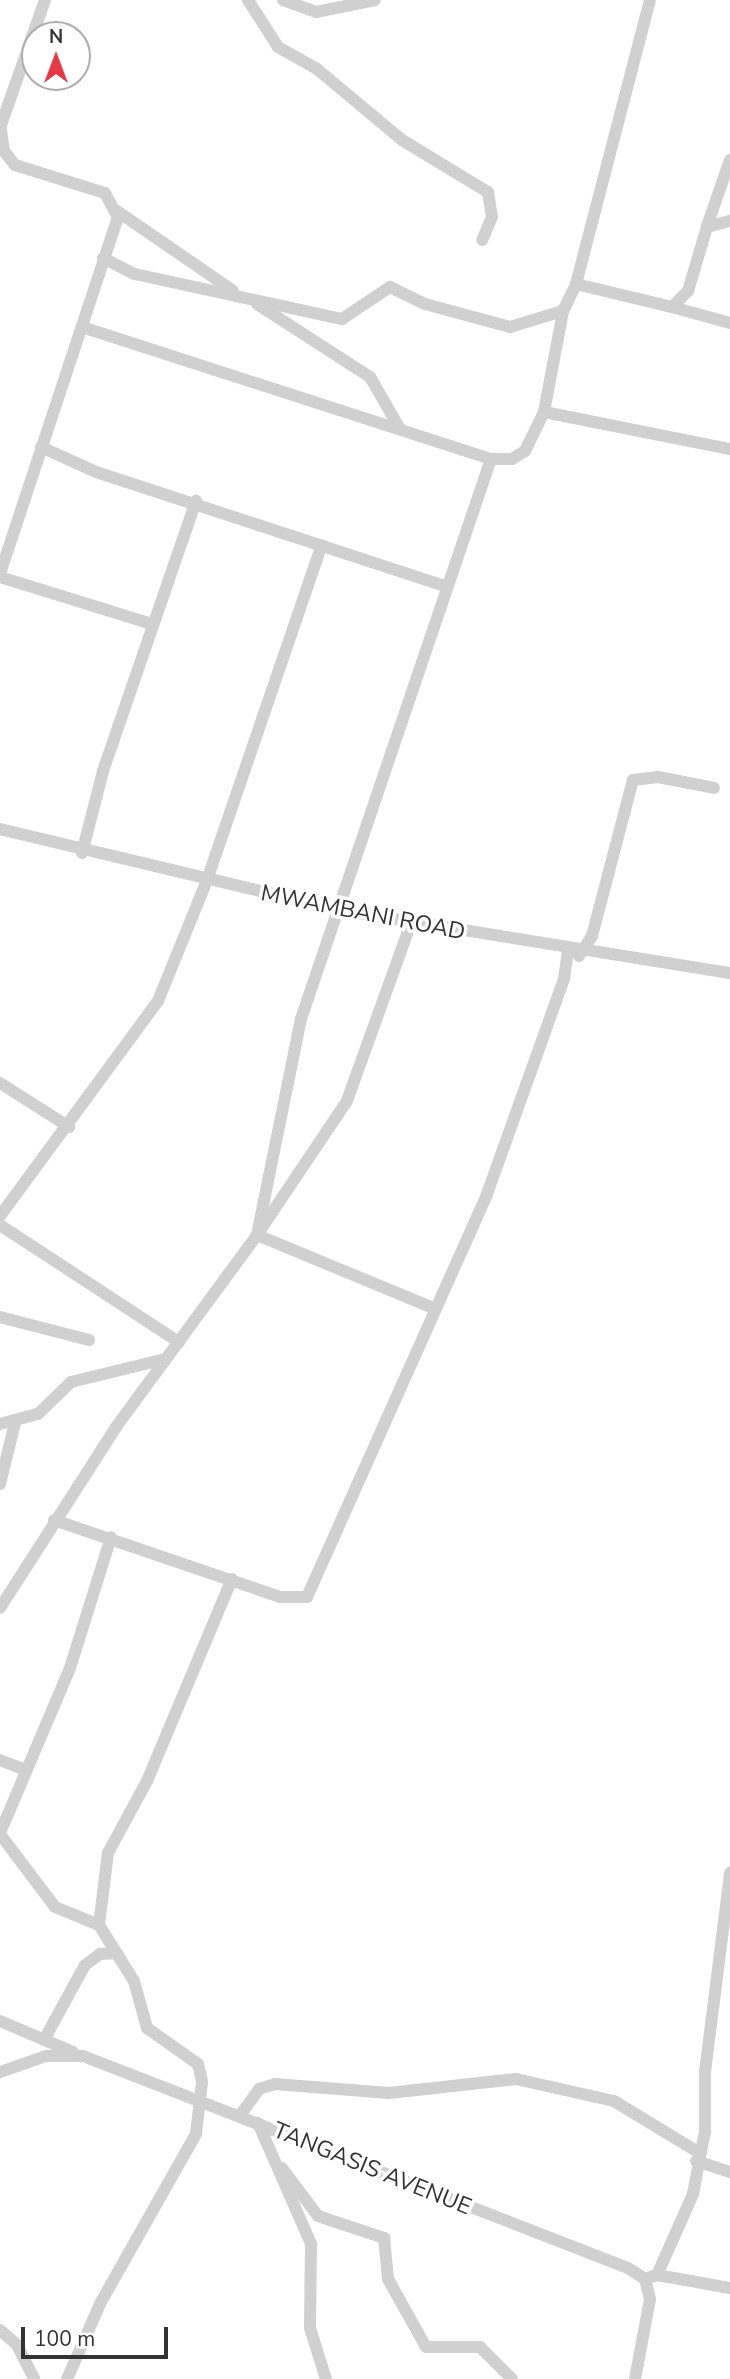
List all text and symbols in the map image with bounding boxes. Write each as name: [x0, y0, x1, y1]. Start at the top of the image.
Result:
north arrow: [21, 21, 91, 91]
text: N: [49, 24, 63, 50]
street label: MWAMBANI ROAD: [258, 880, 468, 946]
street label: TANGASIS AVENUE: [269, 2117, 475, 2221]
scale bar: [24, 2312, 172, 2356]
text: 100 m: [34, 2325, 95, 2353]

